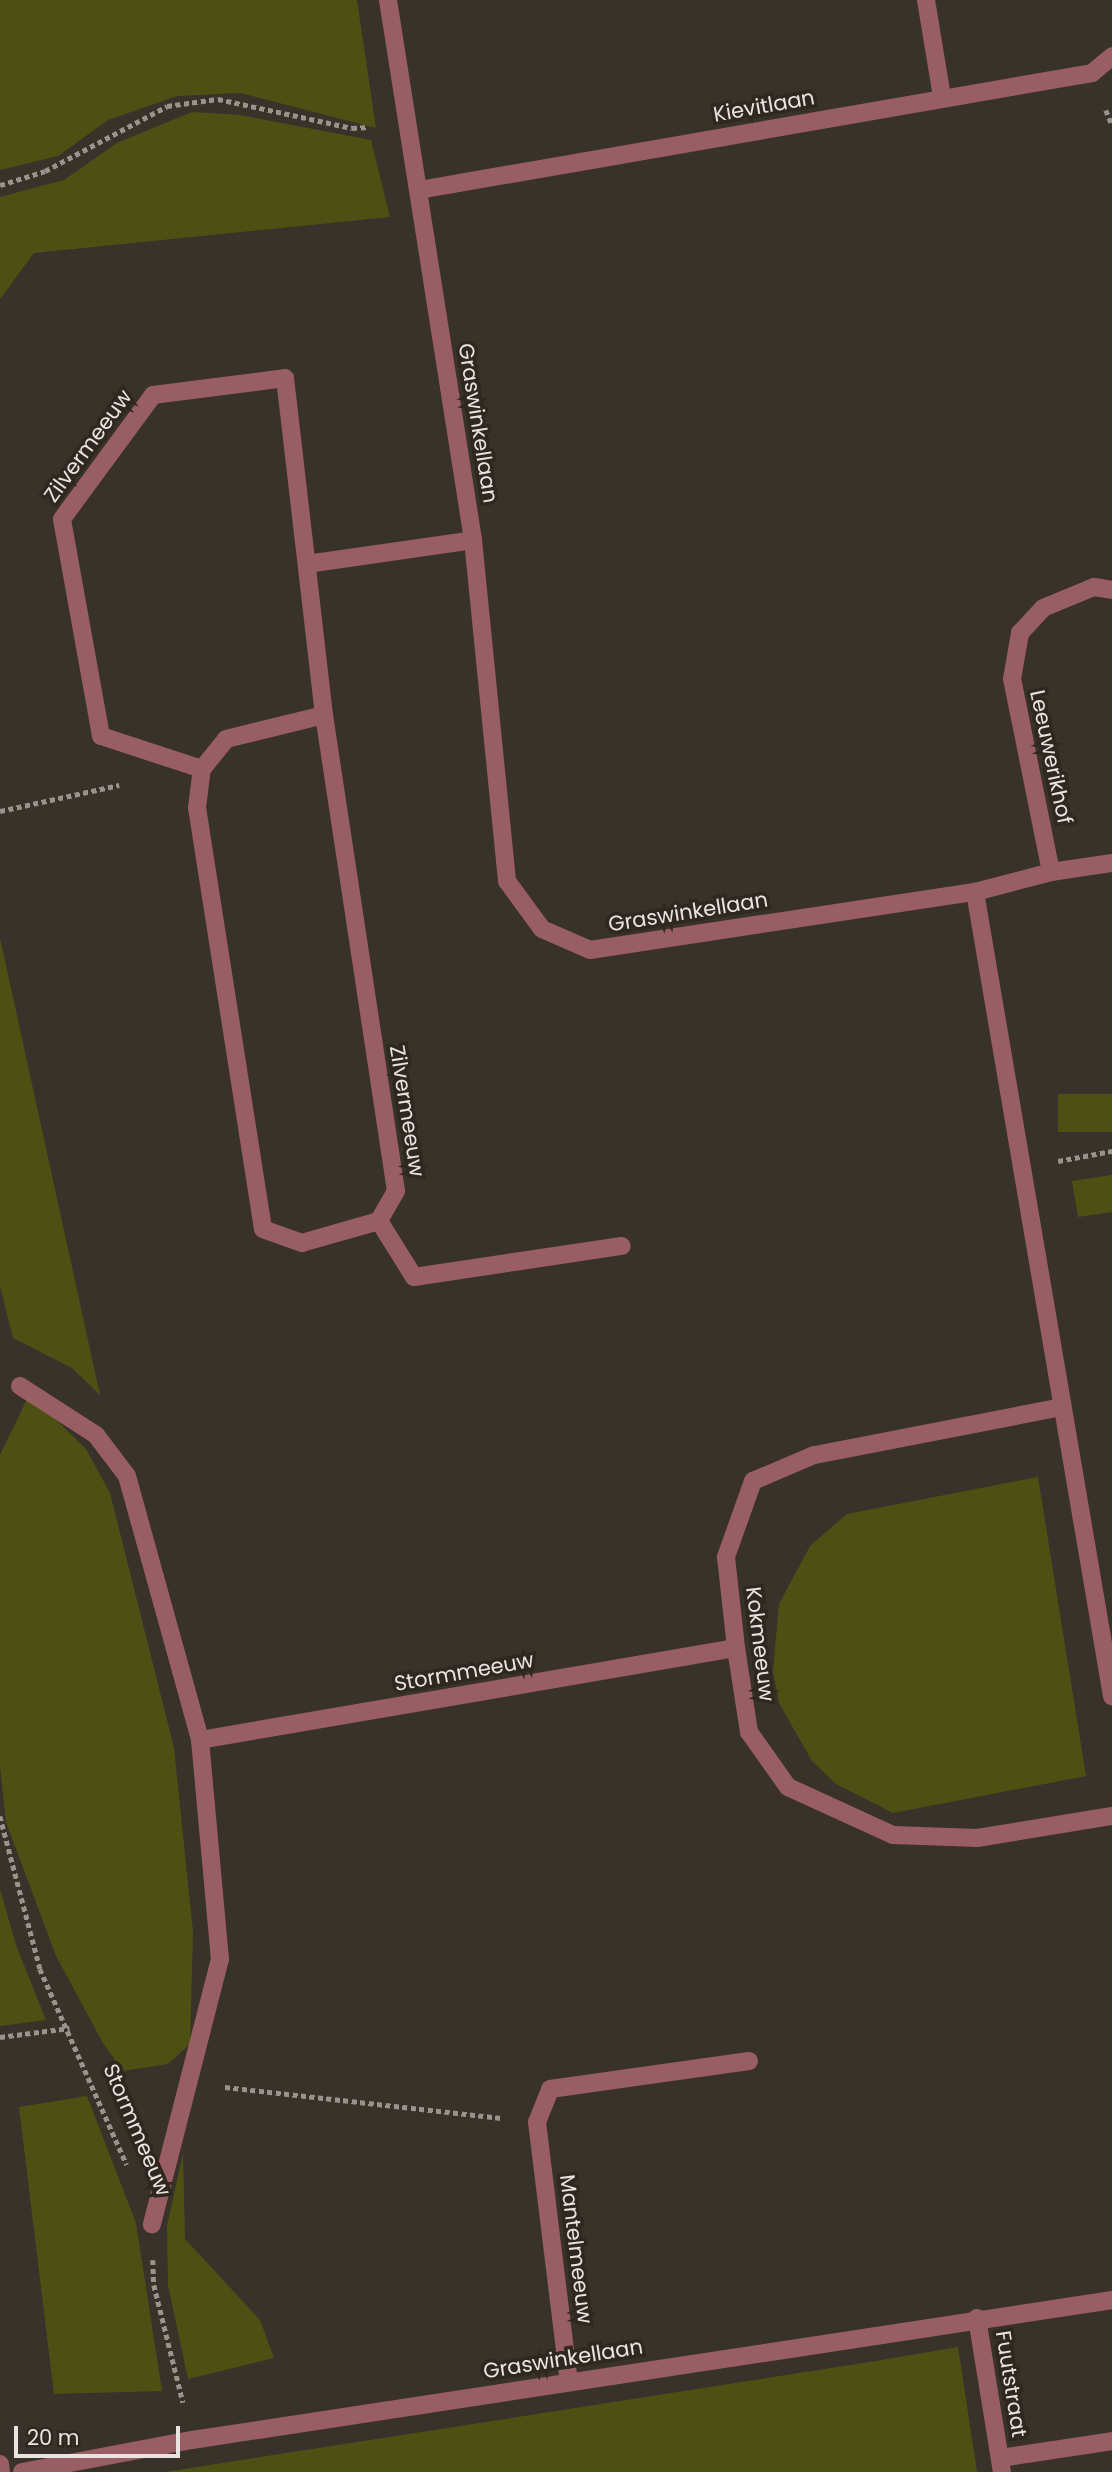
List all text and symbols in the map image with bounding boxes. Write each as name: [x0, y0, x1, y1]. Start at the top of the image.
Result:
street label: Kievitlaan: [711, 85, 817, 127]
street label: Graswinkellaan: [453, 341, 503, 505]
street label: Zilvermeeuw: [39, 385, 137, 507]
street label: Leeuwerikhof: [1024, 688, 1078, 826]
street label: Graswinkellaan: [606, 887, 770, 937]
street label: Zilvermeeuw: [384, 1044, 430, 1178]
street label: Kokmeeuw: [740, 1585, 780, 1703]
street label: Stormmeeuw: [392, 1647, 536, 1697]
street label: Stormmeeuw: [98, 2060, 176, 2200]
street label: Mantelmeeuw: [554, 2173, 598, 2325]
street label: Fuutstraat: [990, 2329, 1032, 2439]
street label: Graswinkellaan: [481, 2334, 645, 2384]
scale bar: [18, 2412, 184, 2456]
text: 20 m: [27, 2423, 80, 2452]

